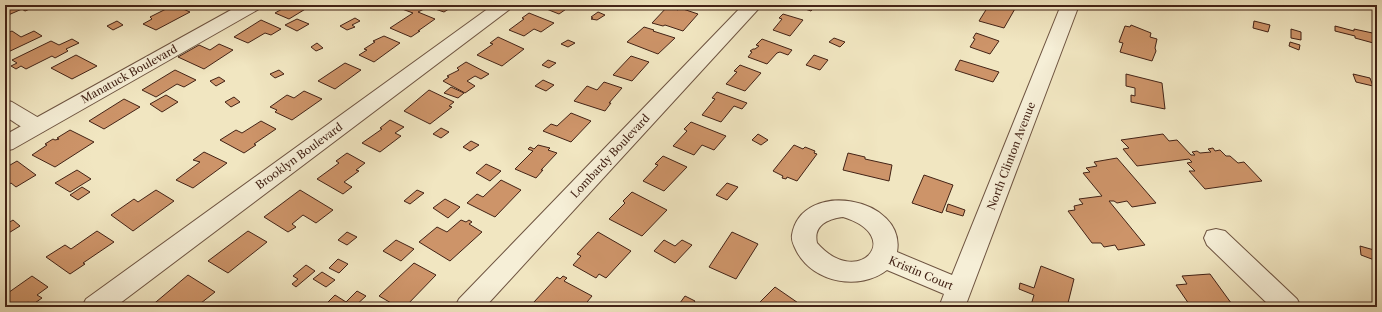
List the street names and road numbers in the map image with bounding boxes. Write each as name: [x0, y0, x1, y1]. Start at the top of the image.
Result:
street label: Manatuck Boulevard: [78, 42, 180, 106]
street label: North Clinton Avenue: [984, 100, 1038, 212]
street label: Lombardy Boulevard: [568, 111, 653, 201]
street label: Brooklyn Boulevard: [253, 120, 345, 192]
street label: Kristin Court: [887, 253, 956, 293]

